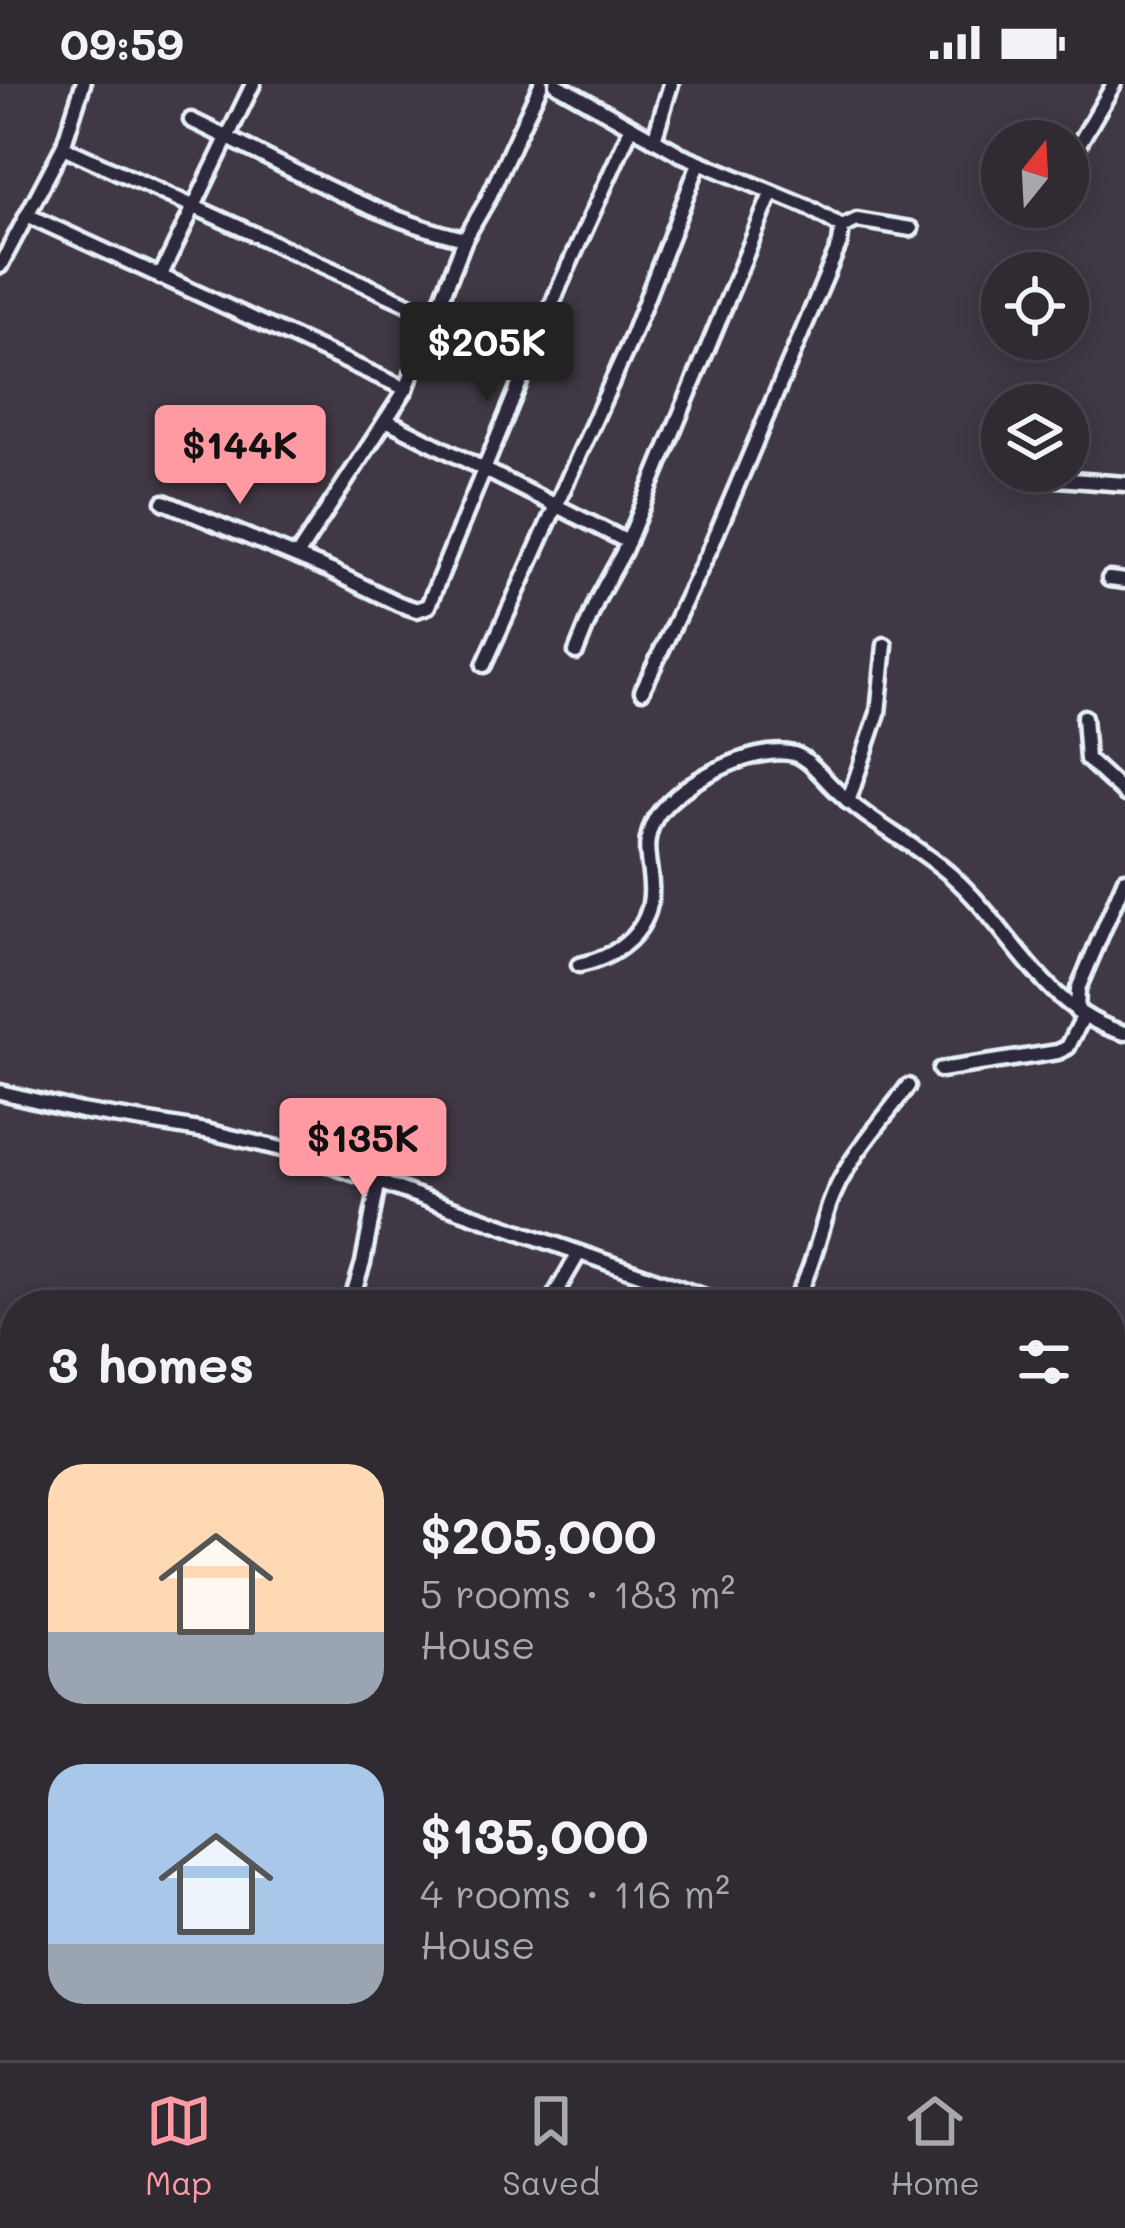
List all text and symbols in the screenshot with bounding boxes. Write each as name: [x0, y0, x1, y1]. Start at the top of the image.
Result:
text: 09:59: [60, 13, 184, 71]
north arrow: [981, 120, 1089, 228]
map controls: [981, 120, 1089, 492]
button: locate: [981, 252, 1089, 360]
pin: $205K: [403, 302, 571, 404]
text: $205K: [427, 315, 547, 366]
button: layers: [981, 384, 1089, 492]
pin: $144K: [156, 405, 324, 507]
text: $144K: [182, 418, 298, 469]
pin: $135K: [279, 1098, 447, 1200]
text: $135K: [306, 1111, 420, 1162]
text: 3 homes: [48, 1329, 254, 1396]
icon: filters: [1011, 1329, 1077, 1395]
text: $205,000: [420, 1500, 657, 1567]
icon: home: [144, 1512, 288, 1656]
text: 5 rooms · 183 m²: [420, 1567, 735, 1618]
text: House: [420, 1618, 535, 1669]
text: $135,000: [420, 1800, 649, 1867]
icon: home: [144, 1812, 288, 1956]
text: 4 rooms · 116 m²: [420, 1867, 730, 1918]
text: House: [420, 1918, 535, 1969]
tab: Map: [145, 2088, 212, 2203]
tab: Saved: [502, 2088, 600, 2203]
tab: Home: [890, 2088, 980, 2203]

